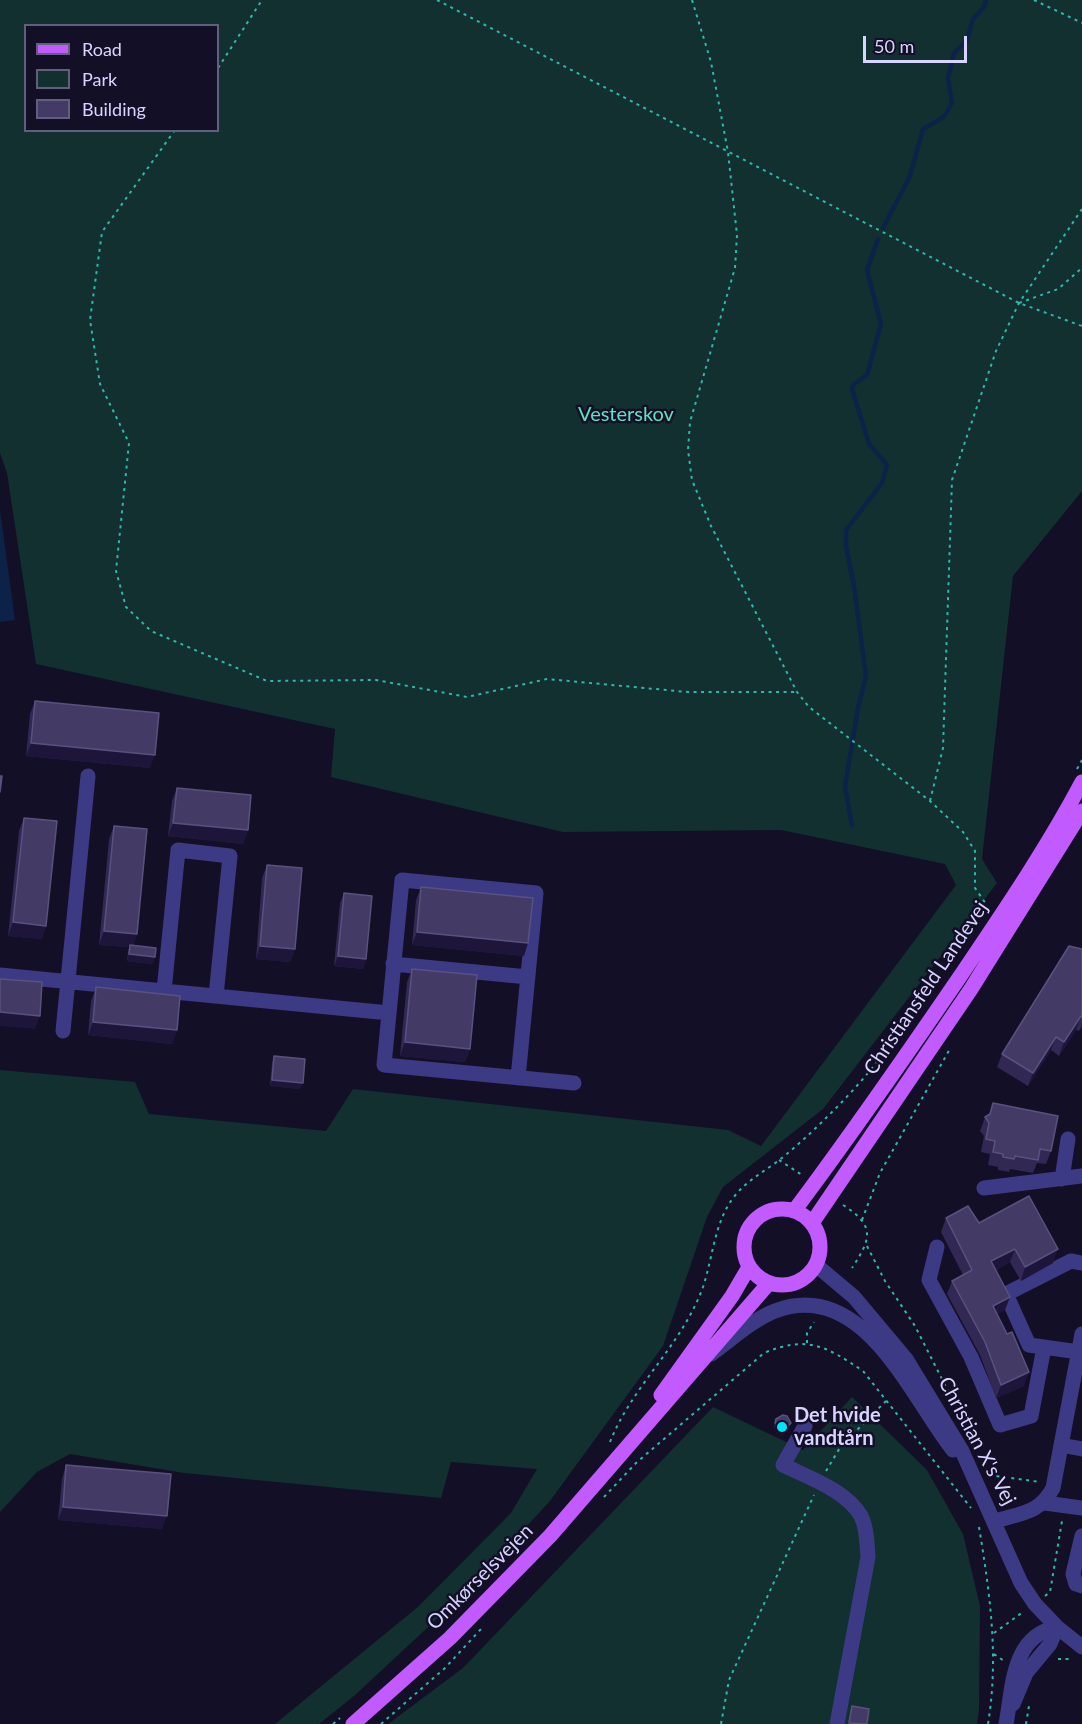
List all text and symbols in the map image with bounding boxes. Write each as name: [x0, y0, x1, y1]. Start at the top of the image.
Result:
legend: [24, 24, 219, 132]
scale bar: [866, 24, 970, 62]
text: 50 m: [874, 35, 914, 57]
text: Road: [82, 38, 122, 60]
text: Park: [82, 68, 117, 90]
text: Building: [82, 98, 146, 120]
park label: Vesterskov: [578, 403, 674, 427]
street label: Christiansfeld Landevej: [859, 897, 993, 1079]
street label: Christian X's Vej: [933, 1373, 1021, 1509]
place label: Det hvide vandtårn: [794, 1404, 881, 1451]
marker: Det hvide vandtårn: [775, 1420, 789, 1434]
street label: Omkørselsvejen: [422, 1519, 538, 1635]

